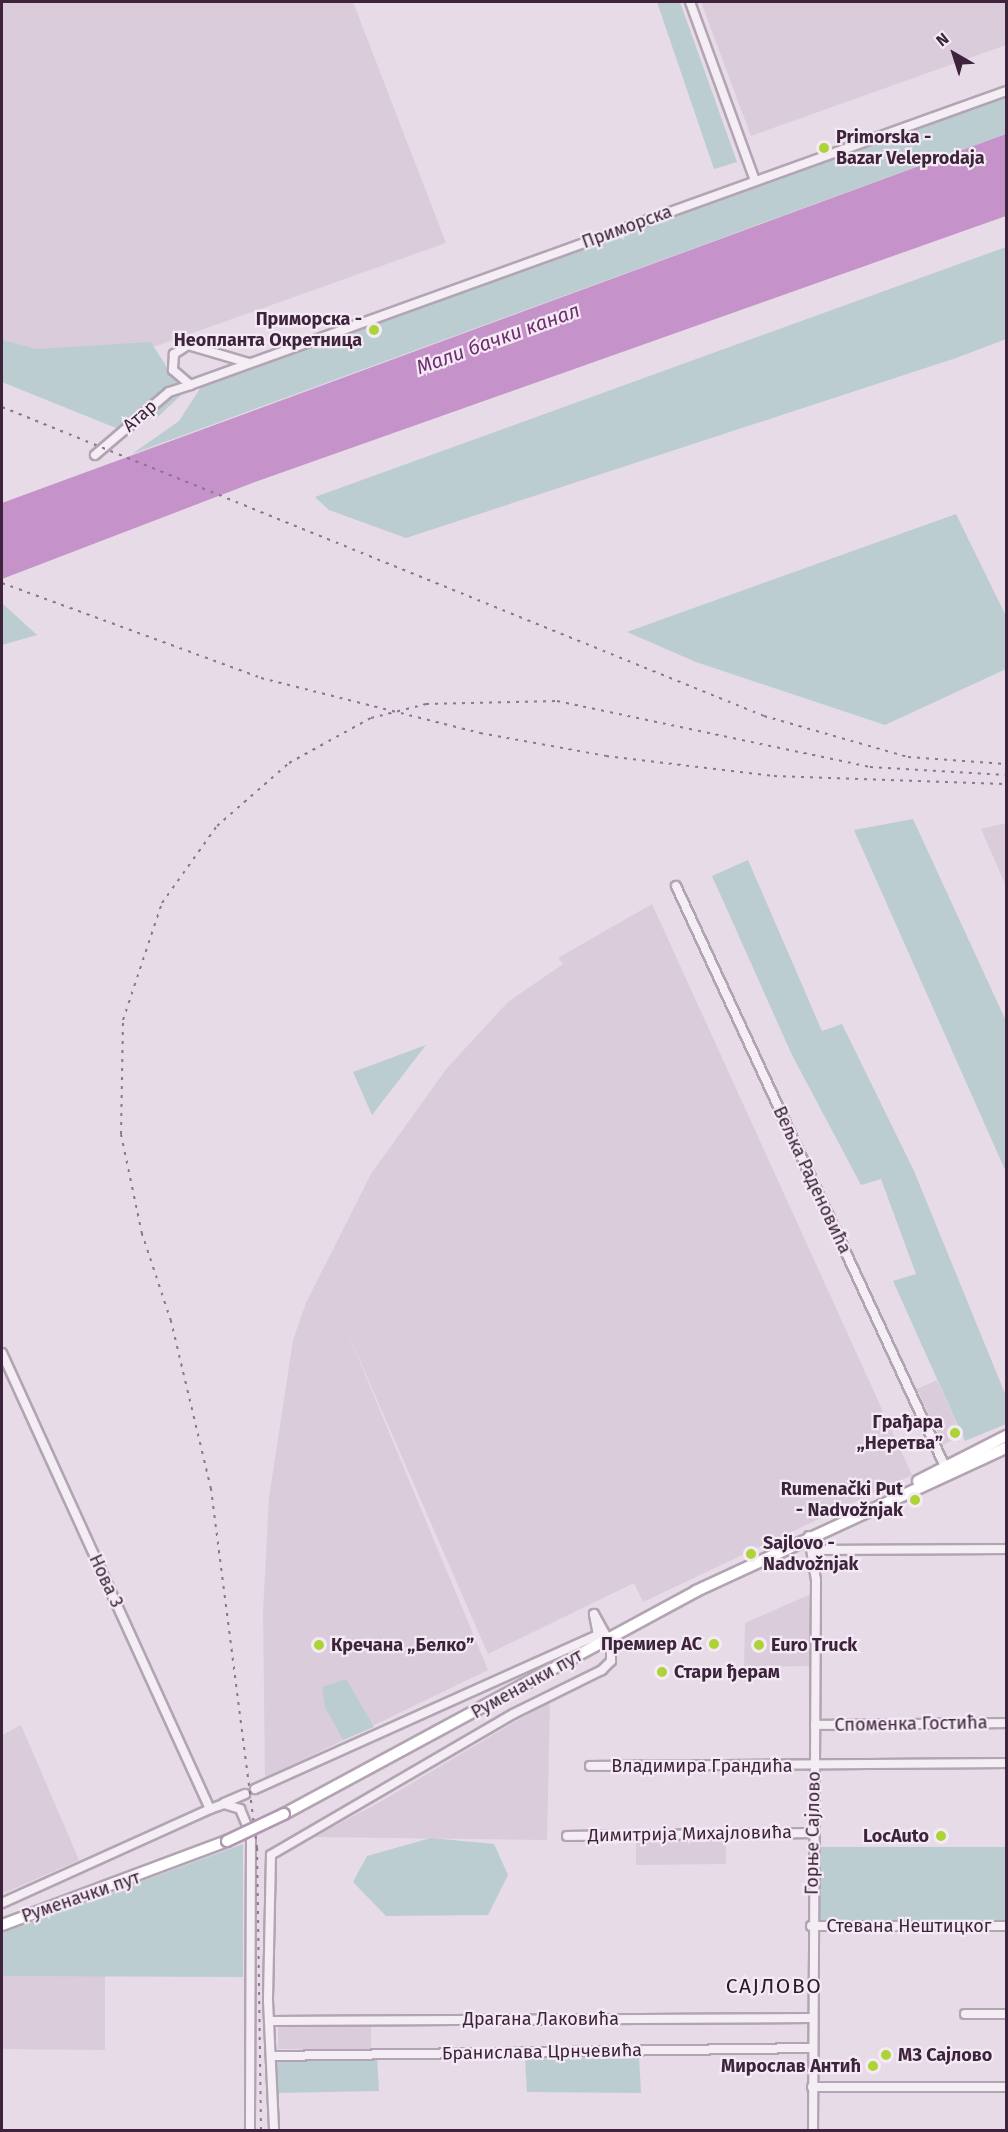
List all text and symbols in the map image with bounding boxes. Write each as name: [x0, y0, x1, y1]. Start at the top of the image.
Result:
north arrow: [924, 24, 984, 84]
text: N: [932, 29, 952, 50]
place label: Primorska - Bazar Veleprodaja: [836, 127, 985, 170]
marker: Primorska - Bazar Veleprodaja: [817, 141, 831, 155]
street label: Приморска: [579, 201, 675, 253]
water label: Мали бачки канал: [413, 298, 583, 380]
place label: Приморска - Неопланта Окретница: [174, 309, 362, 352]
marker: Приморска - Неопланта Окретница: [367, 323, 381, 337]
street label: Атар: [119, 395, 161, 437]
street label: Вељка Раденовића: [768, 1103, 856, 1257]
place label: Грађара „Неретва”: [857, 1412, 943, 1454]
marker: Грађара „Неретва”: [948, 1426, 962, 1440]
place label: Rumenački Put - Nadvožnjak: [781, 1479, 903, 1522]
marker: Rumenački Put - Nadvožnjak: [908, 1493, 922, 1507]
place label: Sajlovo - Nadvožnjak: [763, 1533, 859, 1576]
marker: Sajlovo - Nadvožnjak: [744, 1547, 758, 1561]
street label: Нова 3: [84, 1551, 128, 1611]
place label: Премиер АС: [601, 1633, 702, 1655]
place label: Кречана „Белко”: [331, 1634, 474, 1656]
place label: Euro Truck: [771, 1634, 857, 1656]
marker: Премиер АС: [707, 1637, 721, 1651]
marker: Кречана „Белко”: [312, 1638, 326, 1652]
marker: Euro Truck: [752, 1638, 766, 1652]
street label: Руменачки пут: [468, 1645, 586, 1723]
place label: Стари ђерам: [674, 1661, 780, 1683]
marker: Стари ђерам: [655, 1665, 669, 1679]
street label: Споменка Гостића: [834, 1712, 988, 1736]
street label: Владимира Грандића: [611, 1755, 793, 1777]
street label: Горње Сајлово: [801, 1771, 825, 1895]
street label: Димитрија Михајловића: [588, 1821, 792, 1847]
place label: LocAuto: [863, 1825, 929, 1847]
marker: LocAuto: [934, 1829, 948, 1843]
street label: Руменачки пут: [19, 1867, 143, 1927]
street label: Стевана Нештицког: [827, 1915, 991, 1937]
district label: САЈЛОВО: [726, 1973, 822, 1999]
street label: Драгана Лаковића: [463, 2008, 619, 2030]
street label: Бранислава Црнчевића: [442, 2039, 642, 2065]
place label: МЗ Сајлово: [898, 2044, 992, 2066]
marker: МЗ Сајлово: [879, 2048, 893, 2062]
place label: Мирослав Антић: [721, 2055, 861, 2077]
marker: Мирослав Антић: [866, 2059, 880, 2073]

